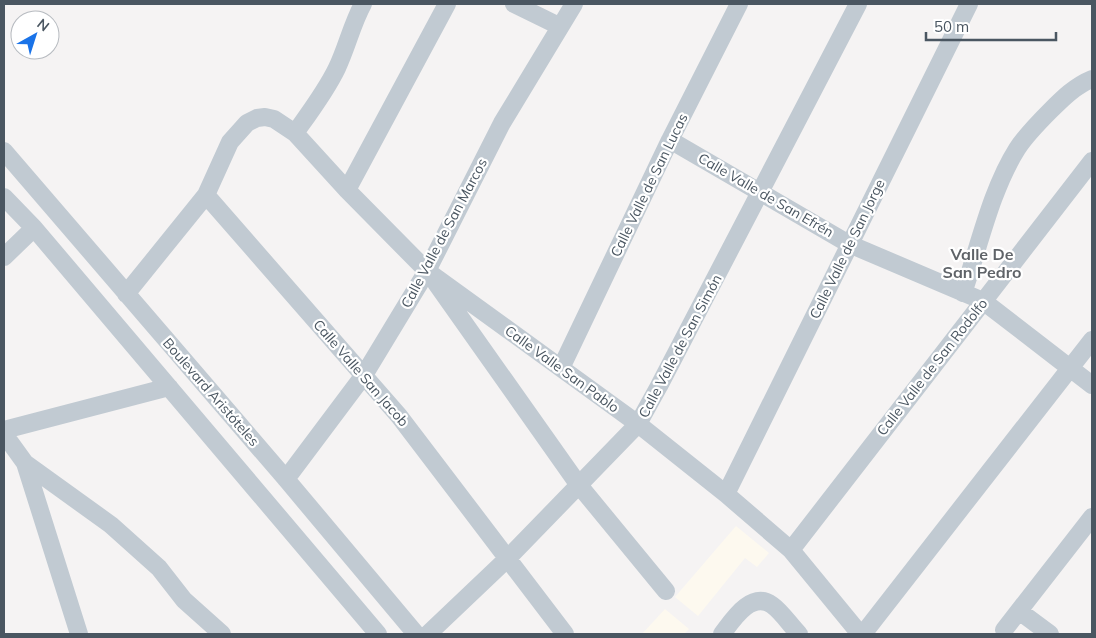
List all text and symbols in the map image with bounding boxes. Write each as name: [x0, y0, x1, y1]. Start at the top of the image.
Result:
north arrow: [10, 10, 60, 60]
scale bar: [926, 10, 1056, 42]
text: N: [33, 15, 53, 35]
text: 50 m: [934, 17, 969, 36]
street label: Calle Valle de San Lucas: [606, 110, 692, 260]
street label: Calle Valle de San Efrén: [695, 149, 837, 241]
street label: Calle Valle de San Marcos: [397, 155, 491, 311]
street label: Calle Valle de San Jorge: [805, 176, 889, 322]
district label: Valle De San Pedro: [943, 244, 1021, 282]
street label: Calle Valle de San Simón: [634, 271, 726, 421]
street label: Calle Valle de San Rodolfo: [873, 295, 991, 439]
street label: Calle Valle San Jacob: [310, 316, 412, 430]
street label: Calle Valle San Pablo: [501, 321, 623, 417]
street label: Boulevard Aristóteles: [159, 334, 263, 450]

